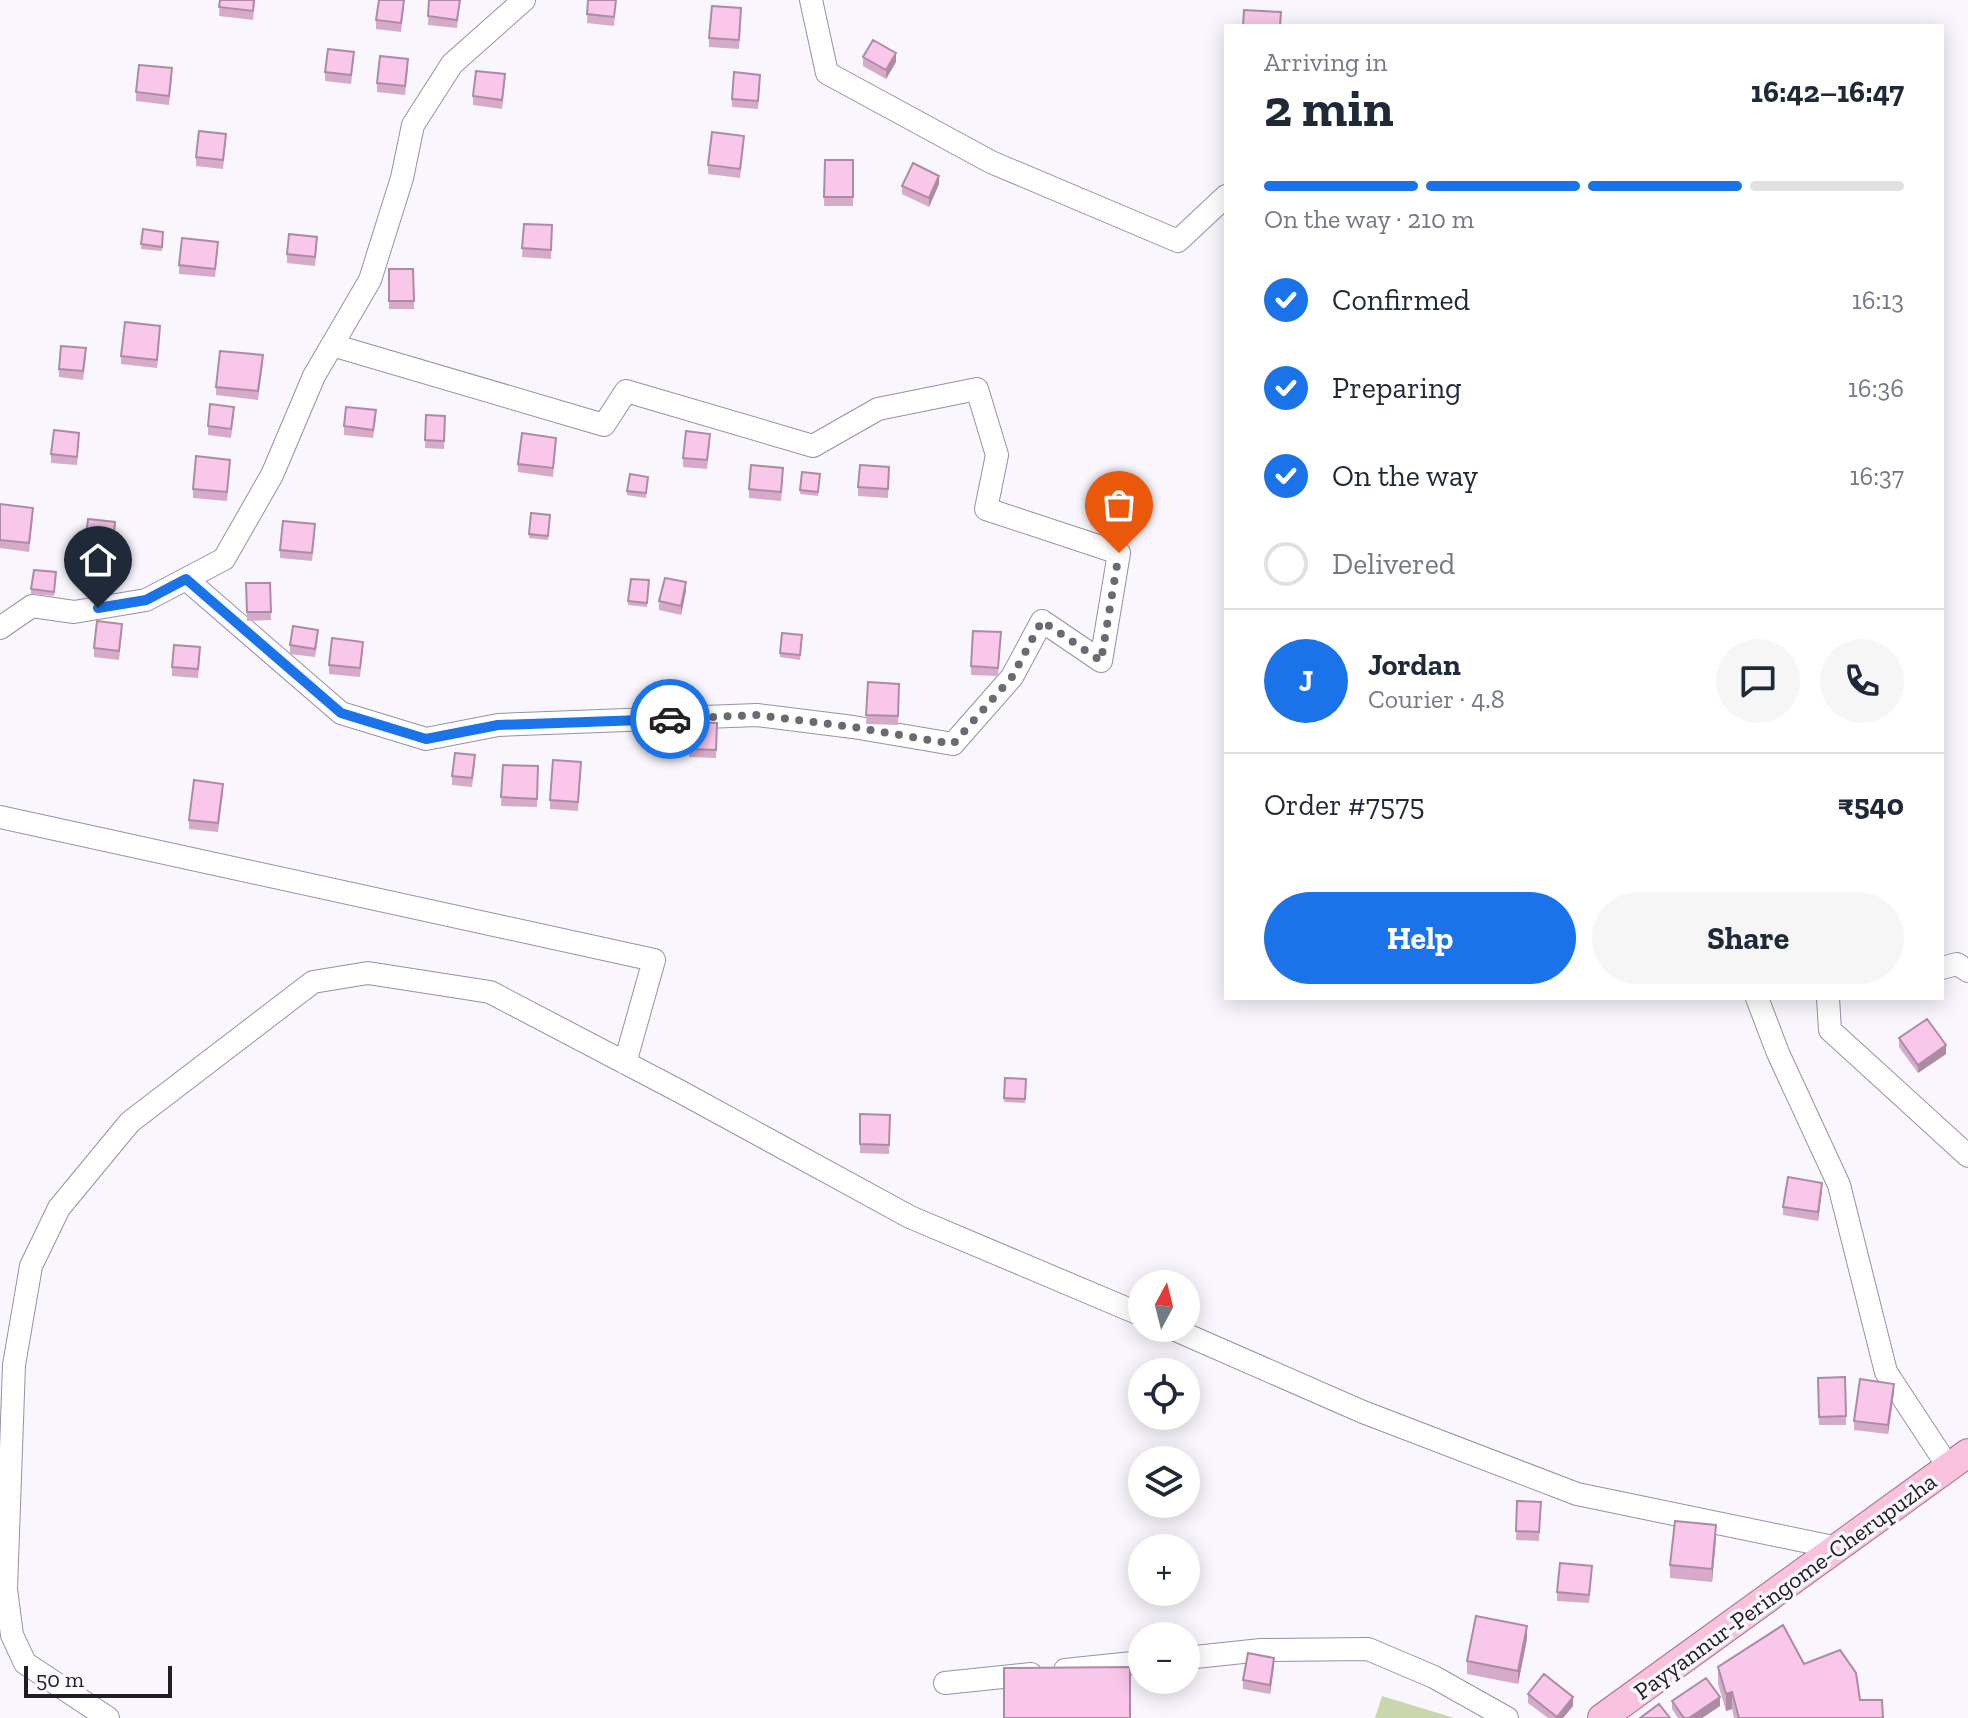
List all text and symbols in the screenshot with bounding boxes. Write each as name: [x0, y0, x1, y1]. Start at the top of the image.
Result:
text: Arriving in: [1264, 46, 1387, 78]
text: 16:42–16:47: [1751, 74, 1904, 110]
text: 2 min: [1264, 77, 1394, 139]
text: On the way · 210 m: [1264, 203, 1474, 235]
icon: check: [1264, 278, 1308, 322]
text: Confirmed: [1332, 282, 1470, 318]
text: 16:13: [1852, 284, 1904, 316]
icon: check: [1264, 366, 1308, 410]
text: Preparing: [1332, 370, 1462, 406]
text: 16:36: [1848, 372, 1904, 404]
icon: check: [1264, 454, 1308, 498]
text: On the way: [1332, 458, 1478, 494]
text: 16:37: [1849, 460, 1904, 492]
pin: [1085, 471, 1153, 553]
icon: bag: [1097, 483, 1141, 527]
pin: [64, 526, 132, 608]
icon: home: [76, 538, 120, 582]
text: Delivered: [1332, 546, 1455, 582]
button: chat: [1716, 639, 1800, 723]
button: phone: [1820, 639, 1904, 723]
text: Jordan: [1368, 647, 1461, 683]
text: J: [1299, 663, 1313, 699]
courier: [630, 679, 710, 759]
text: Courier · 4.8: [1368, 683, 1505, 715]
icon: car: [648, 697, 692, 741]
text: Order #7575: [1264, 787, 1425, 823]
text: ₹540: [1838, 787, 1904, 823]
button: Help: [1264, 892, 1576, 984]
button: Share: [1592, 892, 1904, 984]
north arrow: [1128, 1270, 1200, 1342]
map controls: [1128, 1270, 1200, 1694]
button: locate: [1128, 1358, 1200, 1430]
button: layers: [1128, 1446, 1200, 1518]
street label: Payyannur-Peringome-Cherupuzha: [1628, 1466, 1942, 1706]
button: +: [1128, 1534, 1200, 1606]
button: −: [1128, 1622, 1200, 1694]
scale bar: [24, 1662, 172, 1698]
text: 50 m: [36, 1666, 84, 1693]

